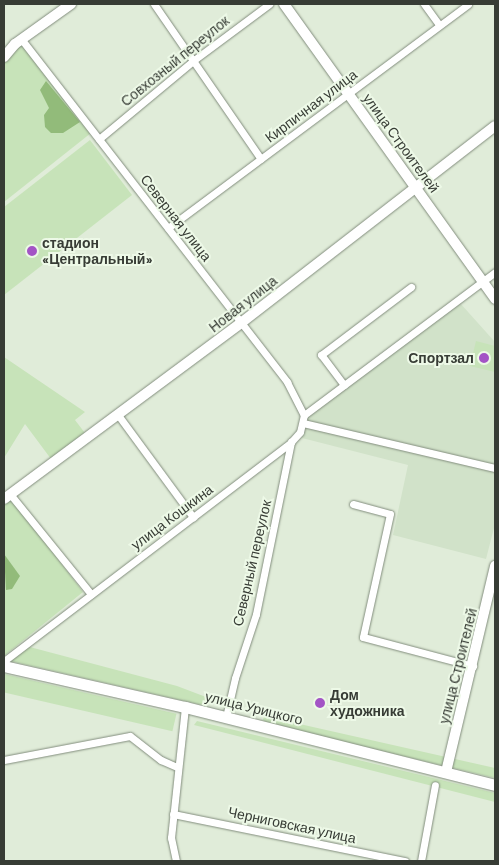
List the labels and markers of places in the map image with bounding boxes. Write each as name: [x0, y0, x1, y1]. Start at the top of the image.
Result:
place label: стадион «Центральный»: [42, 235, 153, 268]
marker: стадион «Центральный»: [26, 245, 38, 257]
place label: Спортзал: [408, 350, 474, 366]
marker: Спортзал: [478, 352, 490, 364]
place label: Дом художника: [330, 687, 404, 720]
marker: Дом художника: [314, 697, 326, 709]

